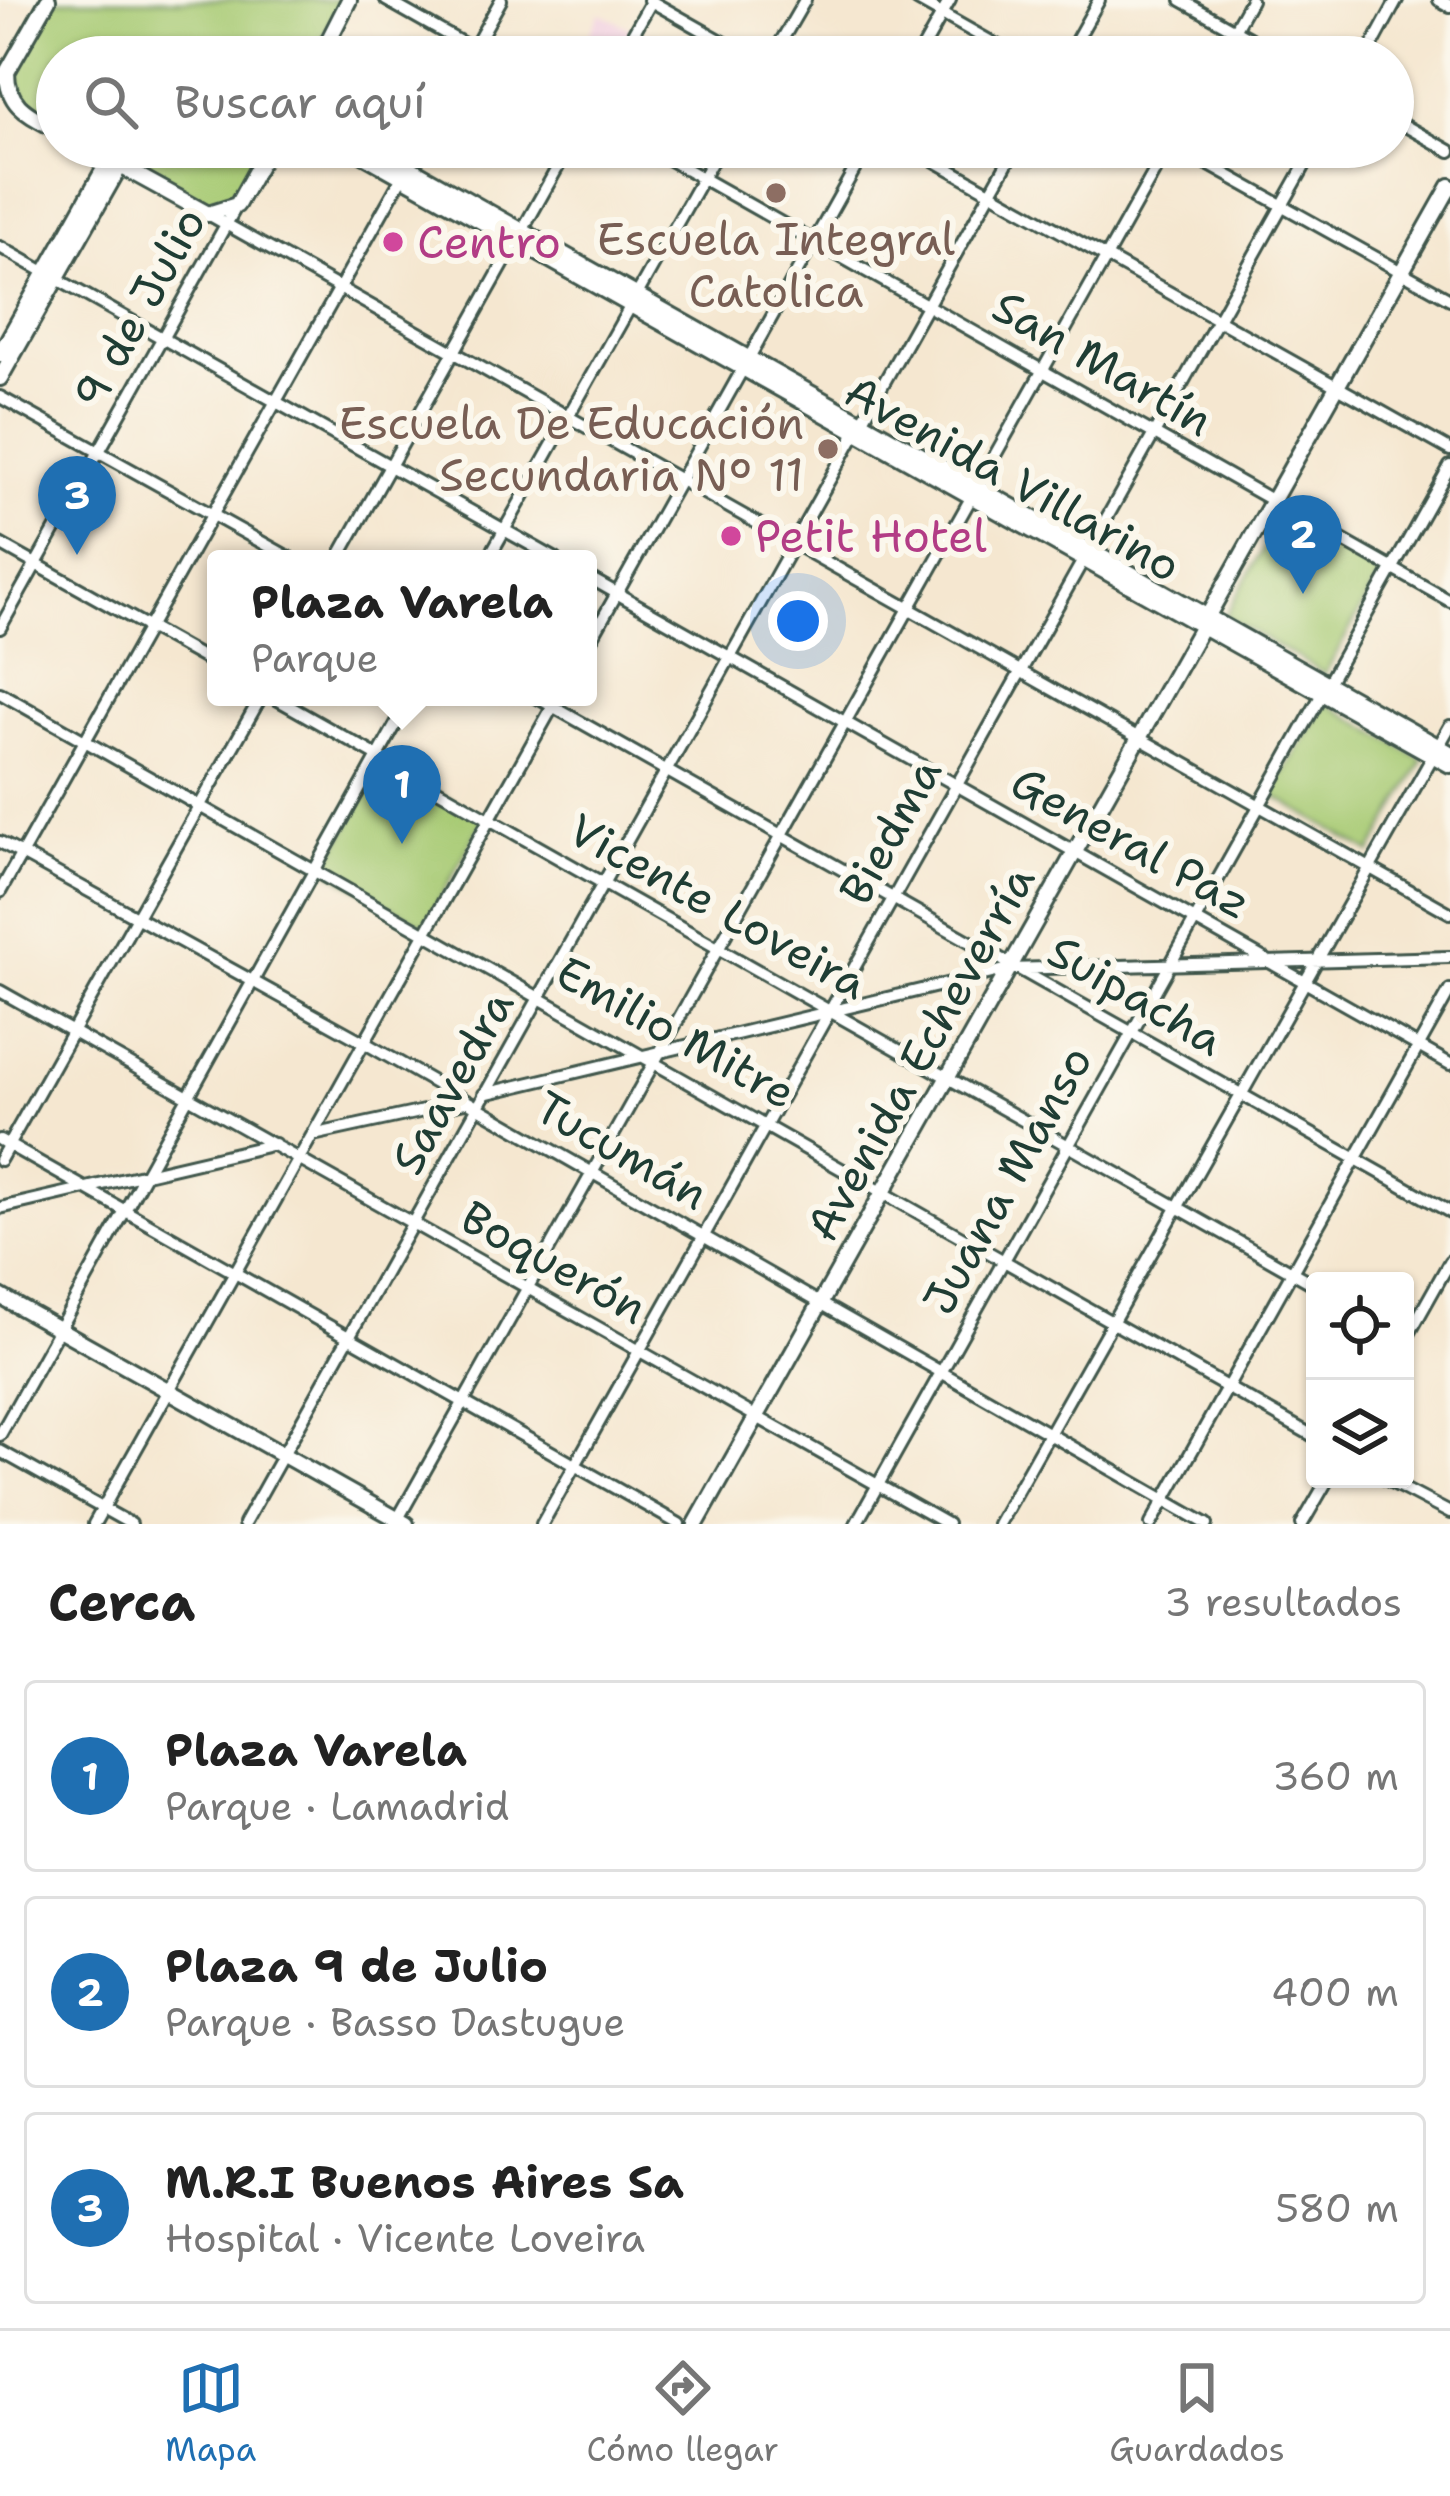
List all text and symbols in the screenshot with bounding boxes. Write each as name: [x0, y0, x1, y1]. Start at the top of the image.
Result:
search box: [36, 36, 1414, 168]
icon: search: [78, 69, 144, 135]
text: Buscar aquí: [174, 72, 426, 132]
marker: Escuela Integral Catolica: [763, 180, 789, 206]
street label: 9 de Julio: [59, 197, 219, 419]
place label: Escuela Integral Catolica: [597, 209, 956, 321]
place label: Centro: [417, 212, 561, 272]
marker: Centro: [380, 229, 406, 255]
street label: San Martín: [982, 276, 1224, 450]
street label: Avenida Villarino: [834, 361, 1192, 595]
place label: Escuela De Educación Secundaria Nº 11: [339, 393, 804, 505]
marker: Escuela De Educación Secundaria Nº 11: [815, 436, 841, 462]
pin: 3: [38, 456, 116, 555]
pin: 2: [1264, 495, 1342, 594]
place label: Petit Hotel: [755, 506, 987, 566]
marker: Petit Hotel: [718, 523, 744, 549]
popup: [207, 550, 597, 706]
text: Plaza Varela: [251, 572, 553, 632]
your location: [768, 591, 828, 651]
text: Parque: [251, 632, 379, 684]
pin: 1: [363, 745, 441, 844]
street label: Biedma: [825, 747, 955, 915]
street label: General Paz: [1001, 752, 1261, 932]
street label: Vicente Loveira: [558, 799, 878, 1013]
street label: Avenida Echeverría: [792, 855, 1048, 1251]
street label: Suipacha: [1038, 921, 1234, 1069]
street label: Emilio Mitre: [546, 942, 806, 1122]
street label: Saavedra: [377, 979, 527, 1185]
street label: Juana Manso: [909, 1035, 1105, 1325]
street label: Tucumán: [525, 1077, 719, 1223]
street label: Boquerón: [450, 1186, 658, 1338]
map controls: [1306, 1272, 1414, 1488]
button: locate: [1306, 1272, 1414, 1380]
button: layers: [1306, 1380, 1414, 1488]
text: Cerca: [48, 1568, 195, 1636]
text: 3 resultados: [1164, 1576, 1402, 1628]
text: Plaza Varela: [165, 1720, 467, 1780]
text: 1: [81, 1750, 99, 1802]
text: 360 m: [1272, 1750, 1399, 1802]
text: Parque · Lamadrid: [165, 1780, 509, 1832]
text: Plaza 9 de Julio: [165, 1936, 548, 1996]
text: 2: [76, 1966, 104, 2018]
text: 400 m: [1271, 1966, 1399, 2018]
text: Parque · Basso Dastugue: [165, 1996, 625, 2048]
text: M.R.I Buenos Aires Sa: [165, 2152, 684, 2212]
text: 3: [76, 2182, 104, 2234]
text: 580 m: [1275, 2182, 1399, 2234]
text: Hospital · Vicente Loveira: [165, 2212, 645, 2264]
tab: Mapa: [165, 2355, 256, 2472]
tab: Cómo llegar: [587, 2355, 779, 2472]
tab: Guardados: [1109, 2355, 1285, 2472]

